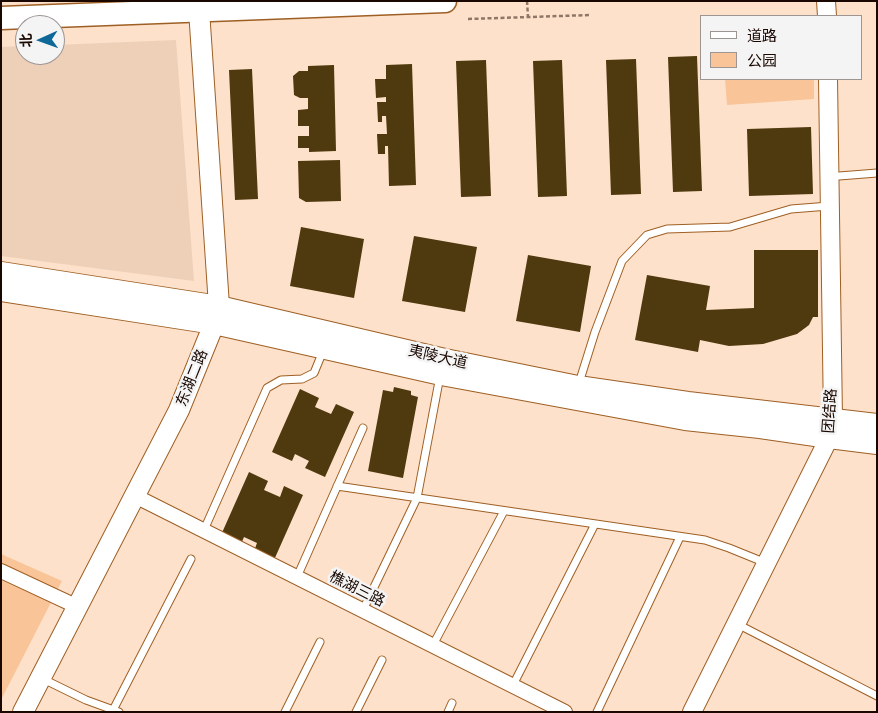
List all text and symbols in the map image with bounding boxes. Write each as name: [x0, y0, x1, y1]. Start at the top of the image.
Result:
north arrow: [15, 15, 65, 65]
legend: [700, 15, 863, 80]
text: 道路: [747, 26, 777, 45]
text: 北: [17, 33, 35, 48]
text: 公园: [747, 51, 777, 70]
street label: 夷陵大道: [407, 341, 469, 373]
street label: 东湖二路: [172, 347, 212, 409]
street label: 团结路: [819, 388, 841, 434]
street label: 樵湖三路: [326, 567, 388, 611]

